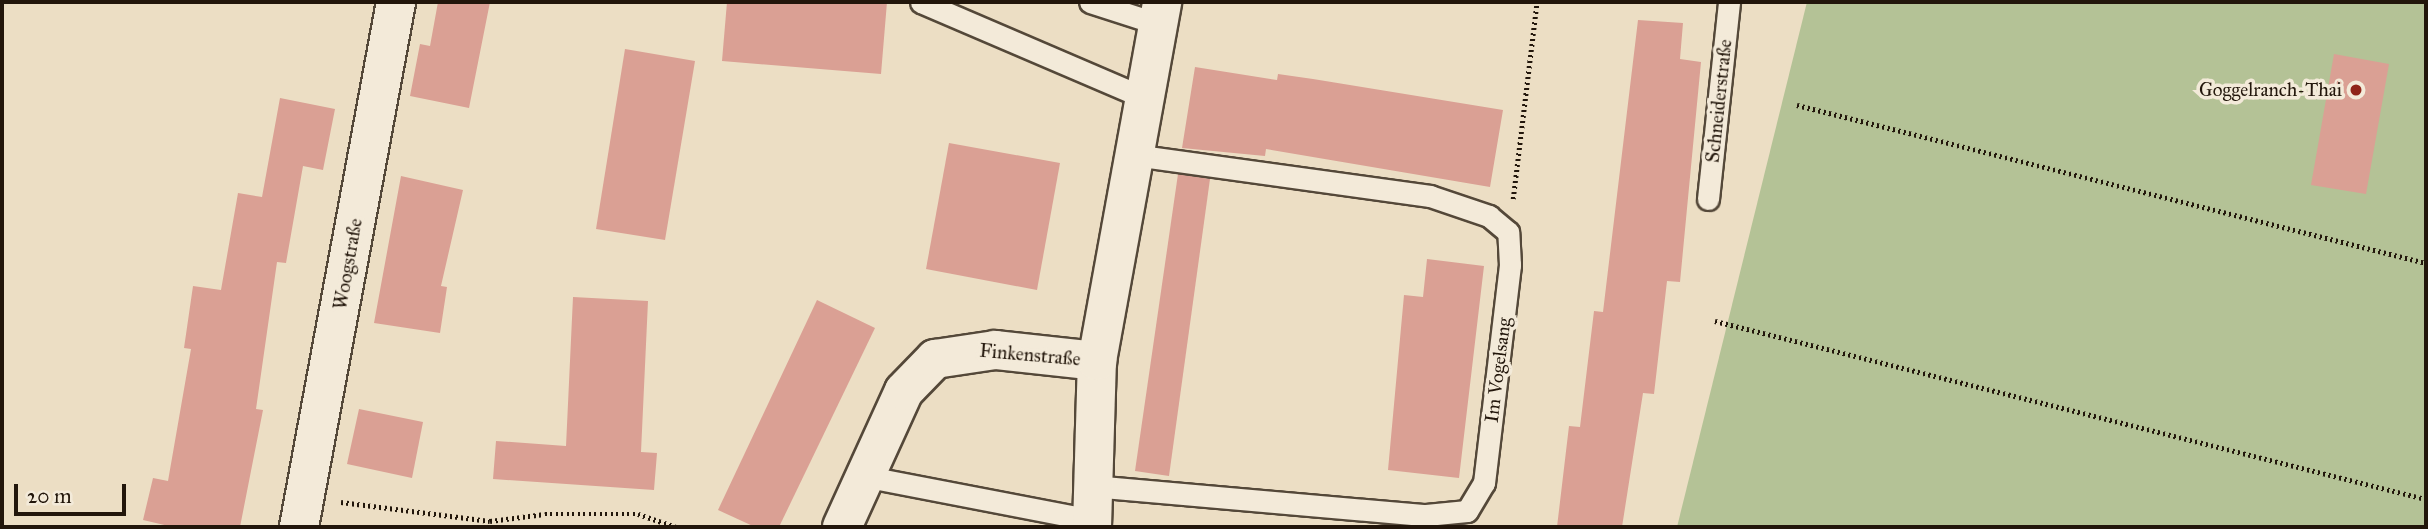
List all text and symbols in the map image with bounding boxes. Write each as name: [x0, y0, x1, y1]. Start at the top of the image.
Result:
street label: Schneiderstraße: [1701, 38, 1737, 164]
place label: Goggelranch-Thai: [2199, 79, 2342, 101]
marker: Goggelranch-Thai: [2348, 82, 2364, 98]
street label: Woogstraße: [329, 217, 367, 311]
street label: Im Vogelsang: [1480, 316, 1516, 424]
street label: Finkenstraße: [979, 339, 1081, 371]
scale bar: [18, 470, 130, 514]
text: 20 m: [27, 483, 72, 509]

